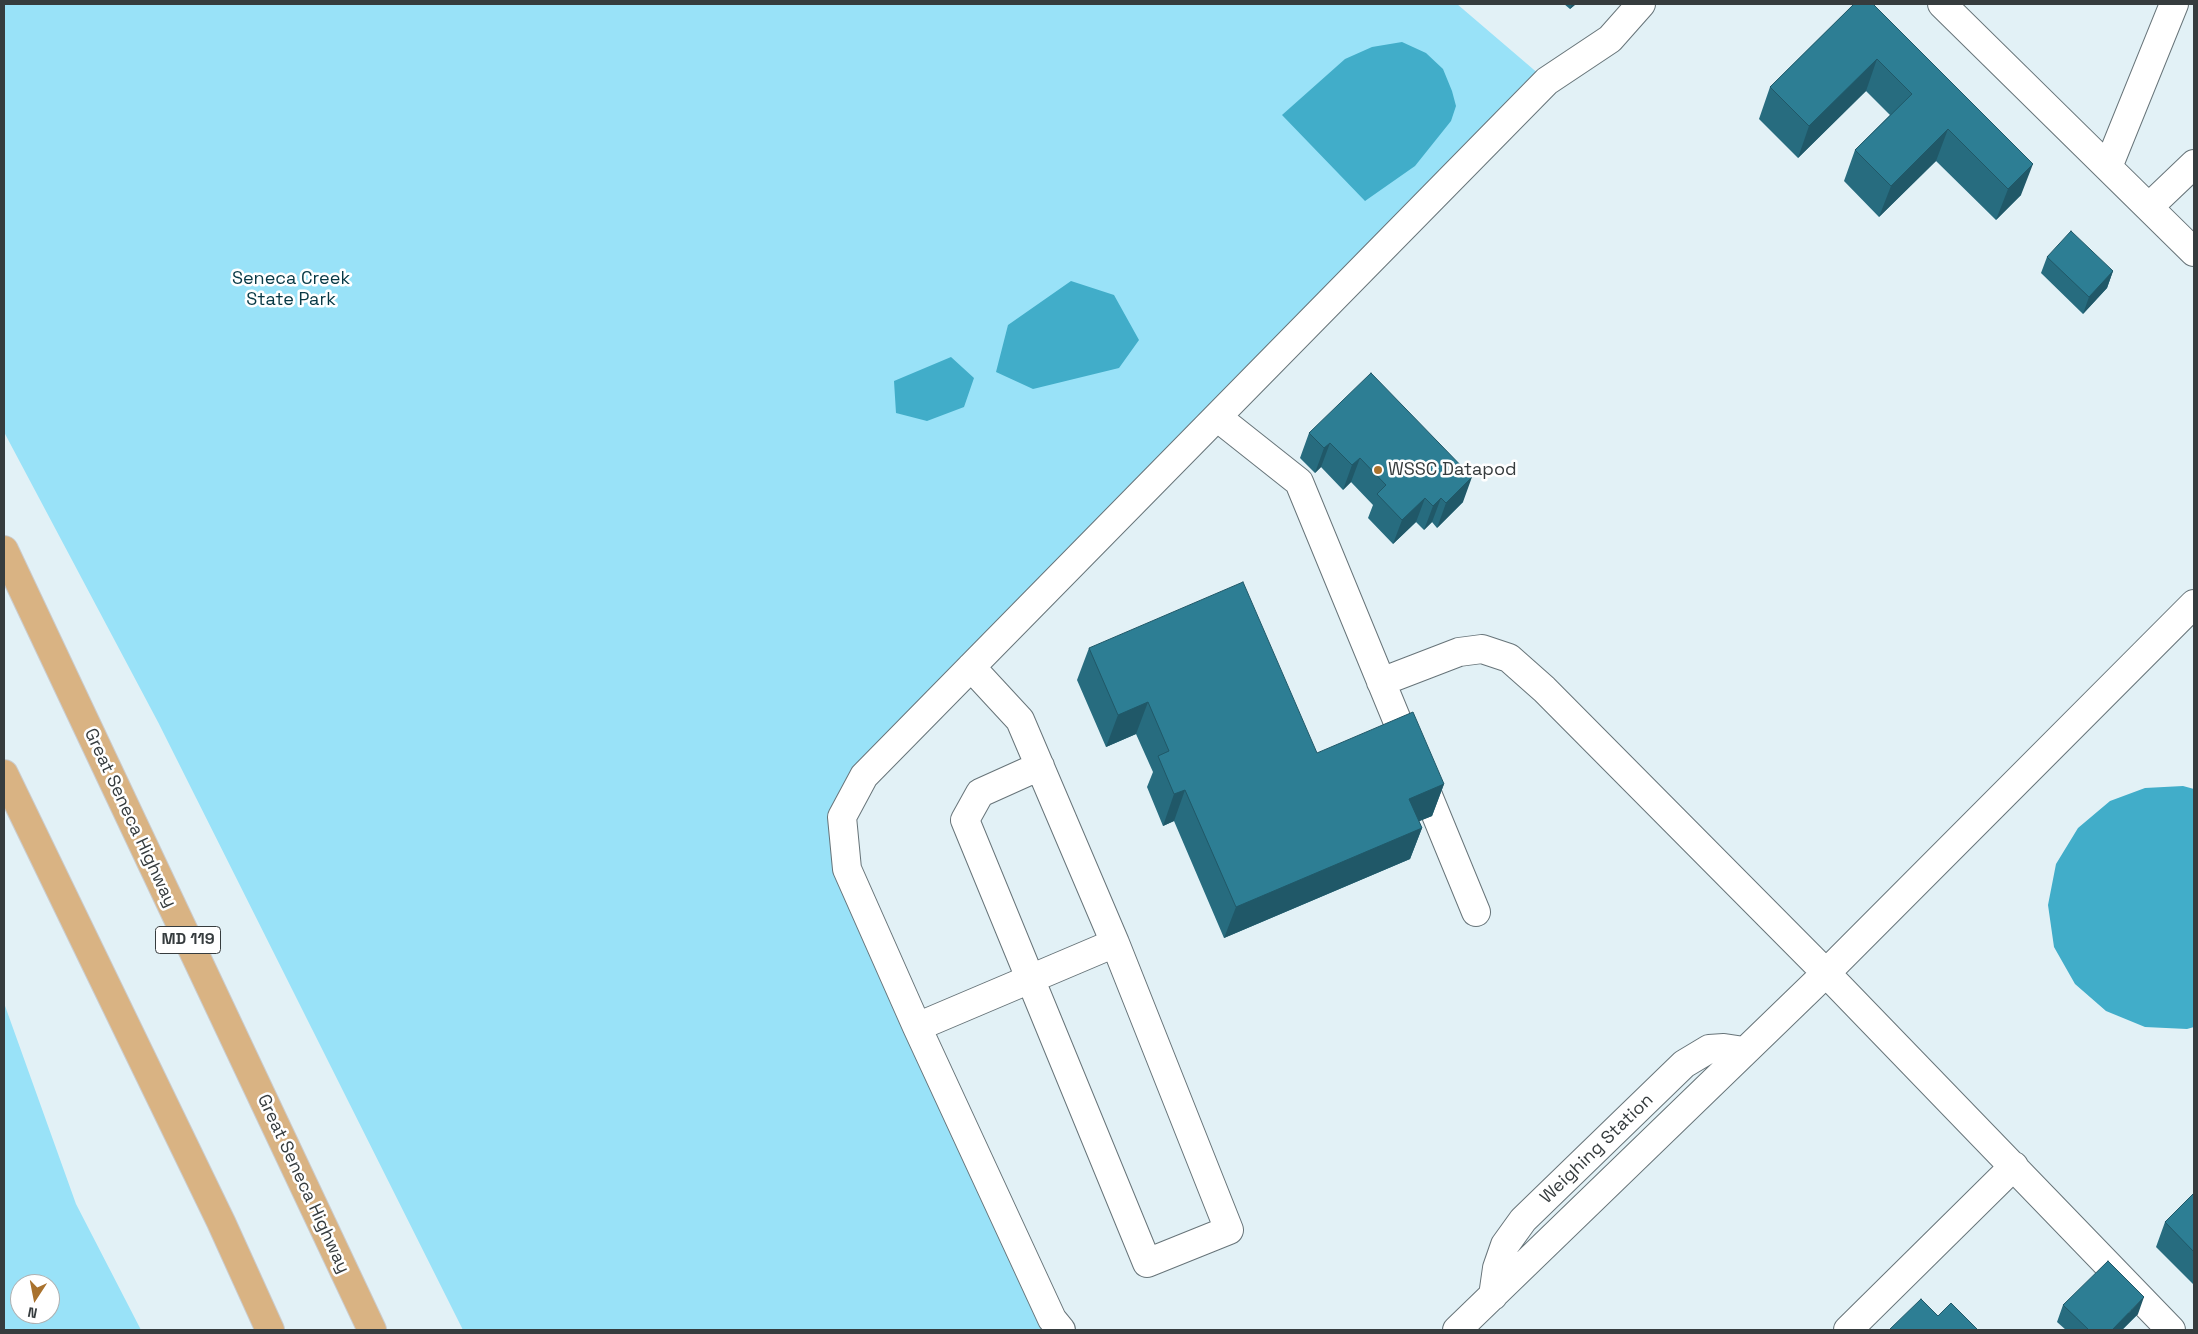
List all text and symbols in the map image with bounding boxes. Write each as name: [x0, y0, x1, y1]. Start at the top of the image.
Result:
park label: Seneca Creek State Park: [232, 268, 350, 310]
place label: WSSC Datapod: [1388, 459, 1517, 481]
marker: WSSC Datapod: [1372, 464, 1384, 476]
street label: Great Seneca Highway: [79, 725, 181, 911]
road number: MD 119: [156, 926, 220, 954]
street label: Weighing Station: [1536, 1090, 1658, 1208]
street label: Great Seneca Highway: [252, 1091, 354, 1277]
north arrow: [10, 1274, 60, 1324]
text: N: [26, 1303, 39, 1322]

